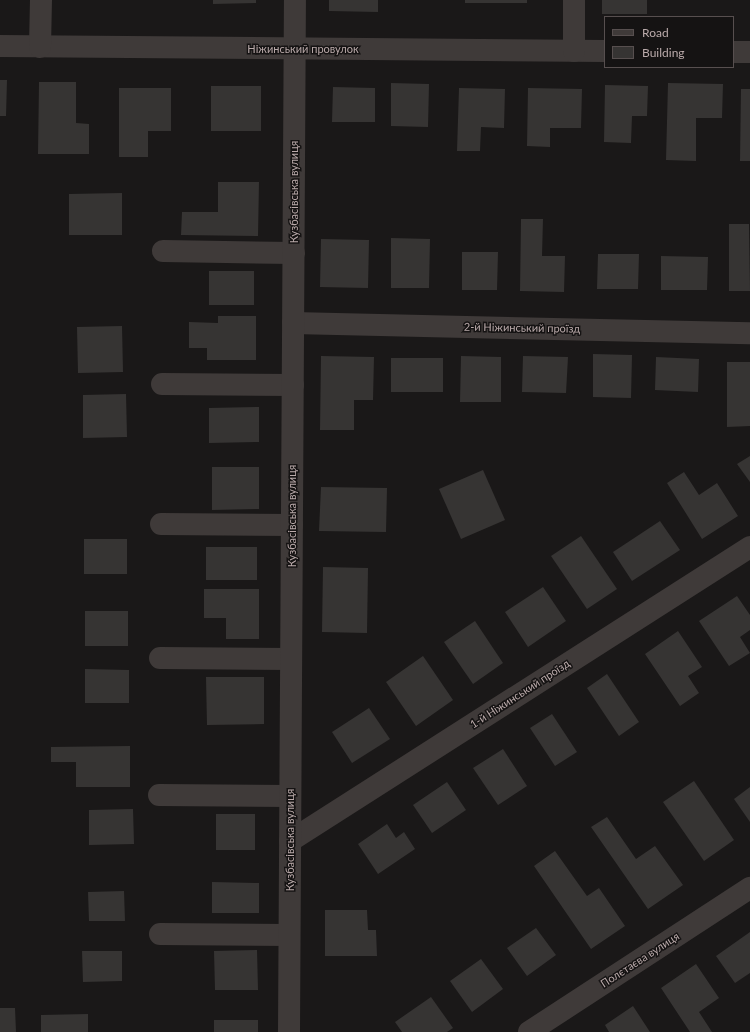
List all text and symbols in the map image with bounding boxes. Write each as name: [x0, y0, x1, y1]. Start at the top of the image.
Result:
legend: [604, 16, 734, 68]
text: Road: [642, 25, 669, 40]
street label: Ніжинський провулок: [247, 42, 359, 56]
text: Building: [642, 45, 685, 60]
street label: Кузбасівська вулиця: [287, 141, 301, 243]
street label: 2-й Ніжинський проїзд: [464, 320, 580, 336]
street label: Кузбасівська вулиця: [285, 465, 299, 567]
street label: 1-й Ніжинський проїзд: [468, 657, 572, 731]
street label: Кузбасівська вулиця: [283, 789, 297, 891]
street label: Полєтаєва вулиця: [598, 930, 682, 990]

